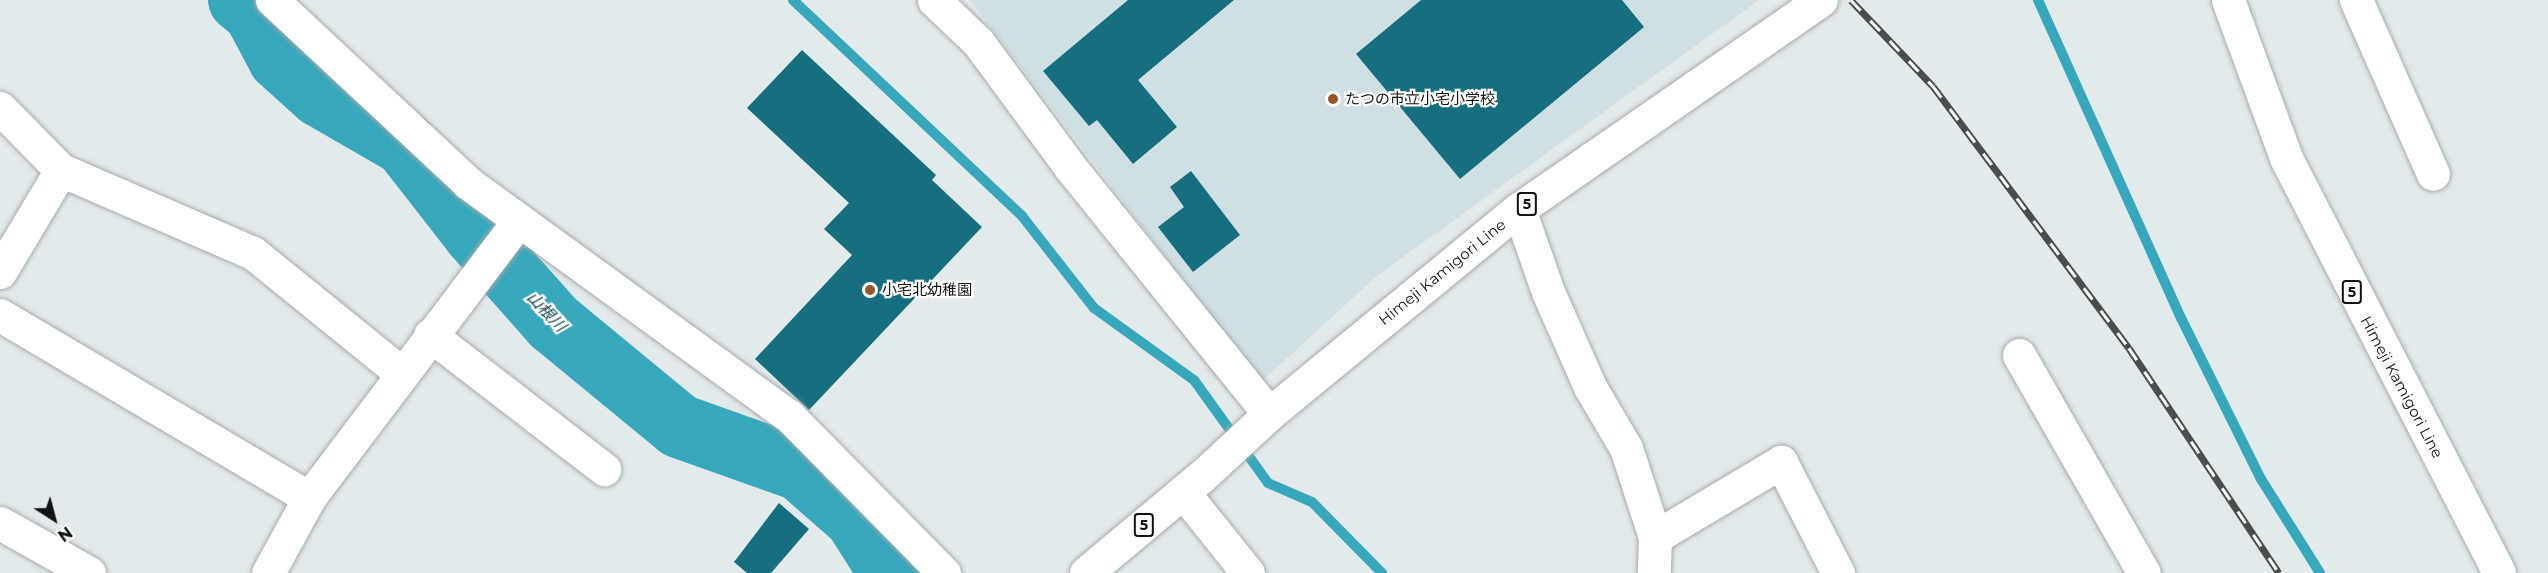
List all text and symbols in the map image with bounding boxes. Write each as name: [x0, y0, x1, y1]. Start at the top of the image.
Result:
place label: たつの市立小宅小学校: [1345, 90, 1495, 108]
marker: たつの市立小宅小学校: [1326, 92, 1340, 106]
road number: 5: [1516, 193, 1538, 215]
street label: Himeji Kamigori Line: [1375, 215, 1509, 329]
place label: 小宅北幼稚園: [882, 281, 972, 299]
road number: 5: [2342, 281, 2362, 303]
marker: 小宅北幼稚園: [863, 283, 877, 297]
water label: 山根川: [522, 288, 570, 336]
street label: Himeji Kamigori Line: [2357, 313, 2447, 461]
north arrow: [24, 489, 84, 549]
road number: 5: [1134, 514, 1154, 536]
text: N: [54, 522, 76, 545]

